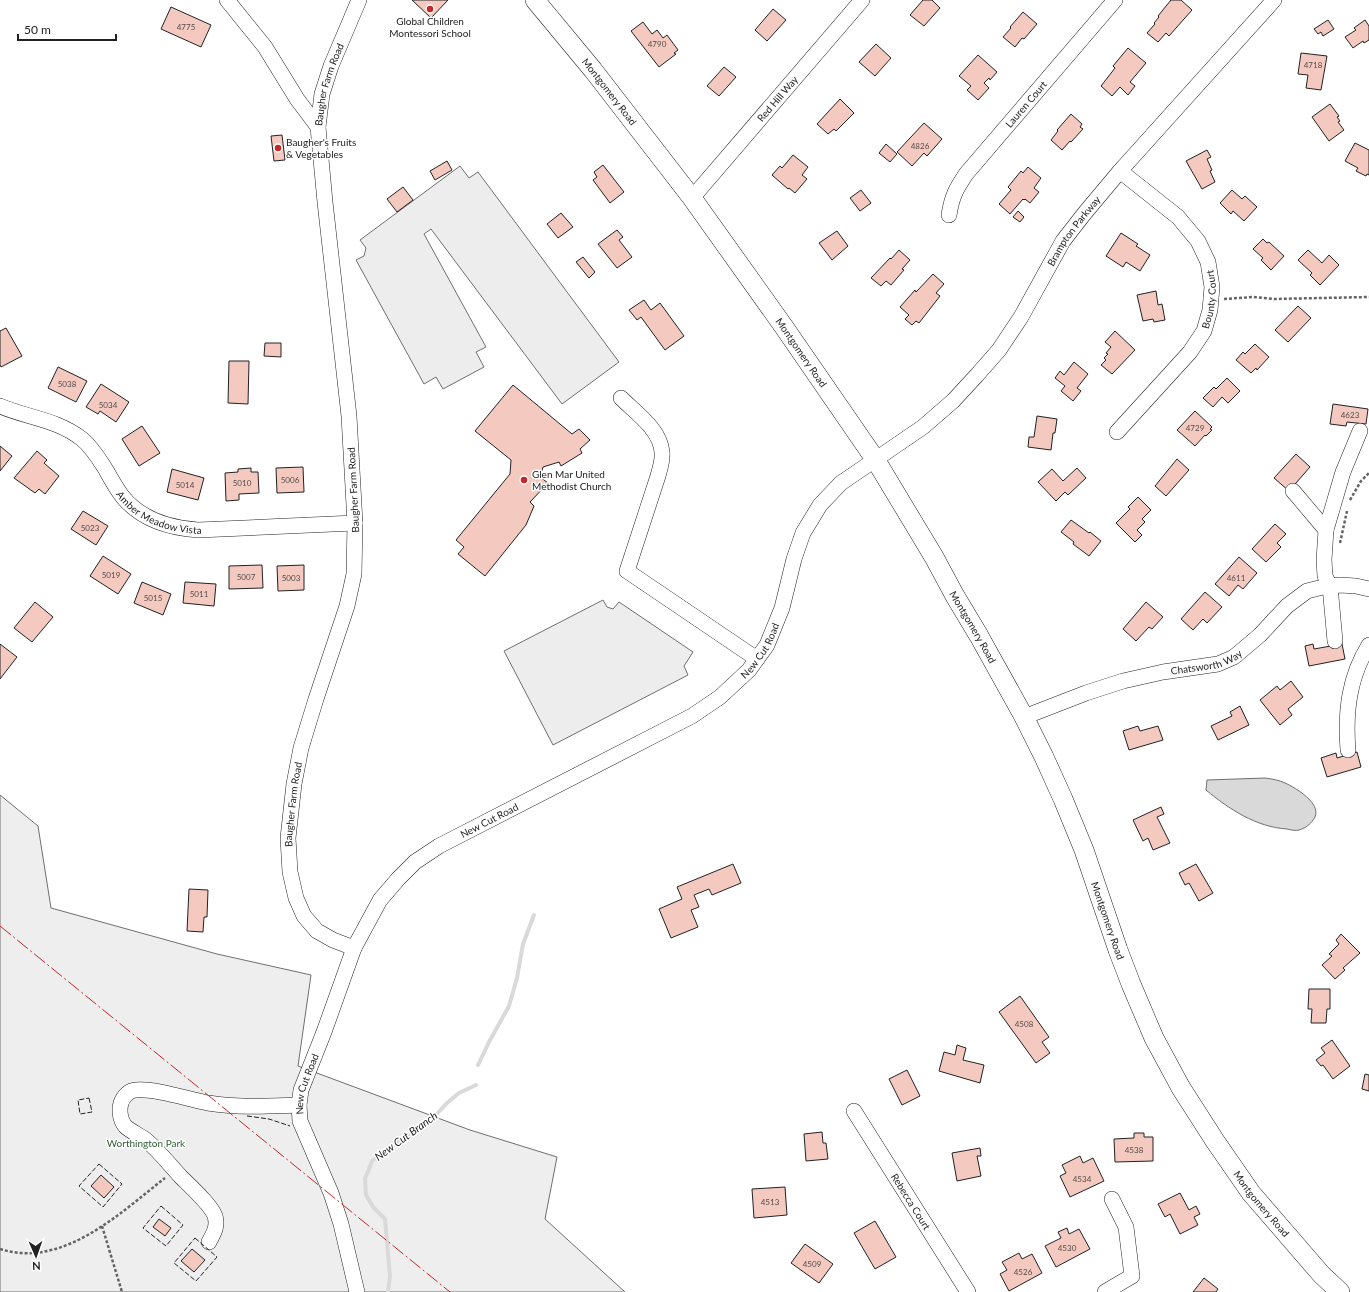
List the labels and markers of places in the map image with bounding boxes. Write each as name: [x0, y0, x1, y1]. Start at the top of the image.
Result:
marker: Global Children Montessori School: [425, 4, 435, 14]
place label: Global Children Montessori School: [389, 15, 471, 39]
place label: Baugher's Fruits & Vegetables: [286, 136, 356, 160]
marker: Baugher's Fruits & Vegetables: [273, 143, 283, 153]
place label: Glen Mar United Methodist Church: [532, 468, 611, 492]
marker: Glen Mar United Methodist Church: [519, 475, 529, 485]

